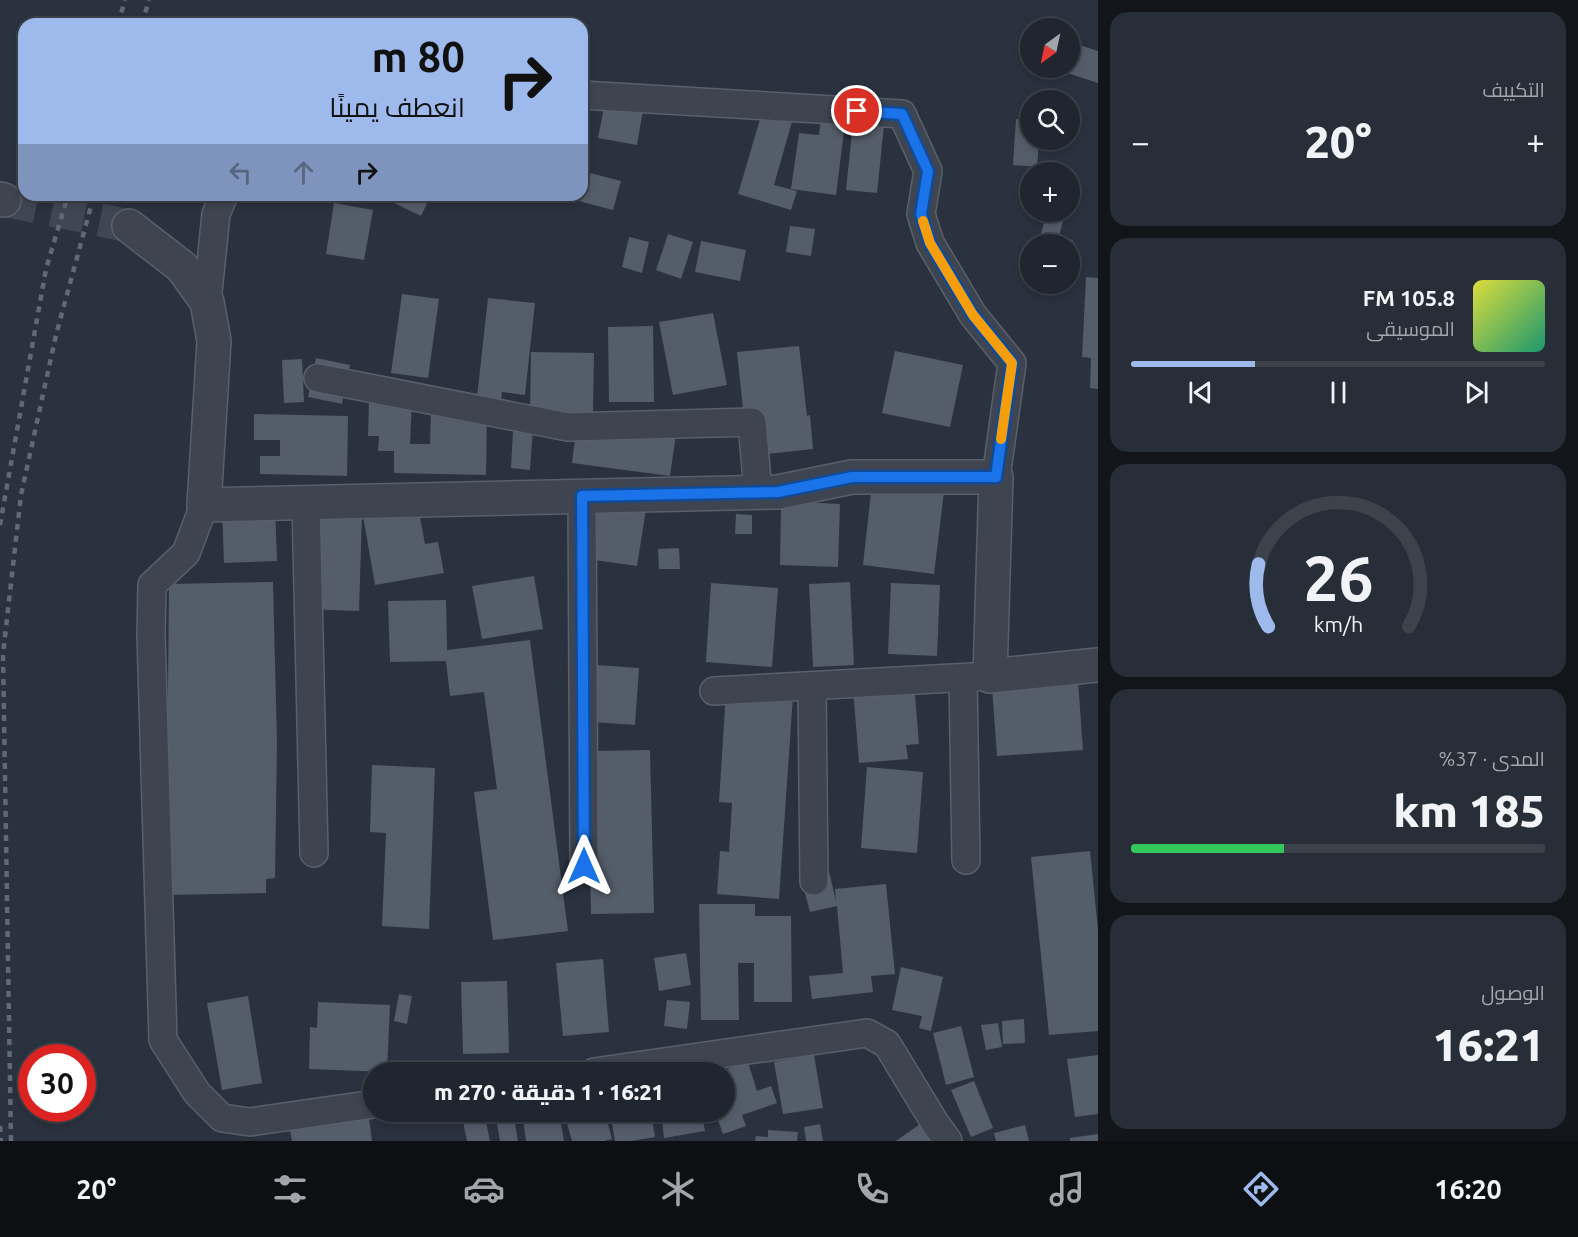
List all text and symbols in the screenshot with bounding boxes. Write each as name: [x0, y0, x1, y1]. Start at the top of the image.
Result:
north arrow: [1020, 18, 1080, 78]
map controls: [1020, 18, 1080, 294]
text: 80 m: [371, 33, 465, 80]
icon: right: [486, 42, 564, 120]
text: التكييف: [1482, 78, 1545, 101]
pin: [831, 85, 882, 136]
button: search: [1020, 90, 1080, 150]
text: انعطف يمينًا: [329, 92, 465, 122]
icon: arrive: [840, 94, 873, 127]
text: 20°: [1304, 116, 1372, 167]
text: −: [1131, 123, 1150, 160]
text: +: [1526, 123, 1545, 160]
icon: left: [224, 156, 257, 189]
icon: ahead: [287, 156, 320, 189]
icon: right: [350, 156, 383, 189]
button: +: [1020, 162, 1080, 222]
button: −: [1020, 234, 1080, 294]
text: 105.8 FM: [1363, 285, 1455, 310]
text: الموسيقى: [1366, 317, 1455, 340]
icon: previous: [1184, 376, 1217, 409]
icon: pause: [1322, 376, 1355, 409]
icon: next: [1460, 376, 1493, 409]
text: 26: [1303, 544, 1373, 614]
text: km/h: [1313, 613, 1363, 637]
text: المدى · 37%: [1439, 747, 1545, 770]
text: 185 km: [1393, 785, 1545, 836]
position arrow: [552, 834, 616, 898]
text: الوصول: [1481, 981, 1545, 1004]
text: 16:21: [1432, 1019, 1545, 1070]
speed limit sign: 30: [18, 1044, 96, 1122]
text: 16:21 · 1 دقيقة · 270 m: [434, 1079, 664, 1104]
icon: filters: [269, 1168, 311, 1210]
icon: car: [463, 1168, 505, 1210]
icon: climate: [657, 1168, 699, 1210]
icon: phone: [851, 1168, 893, 1210]
icon: music: [1046, 1168, 1088, 1210]
icon: directions: [1240, 1168, 1282, 1210]
text: 20°: [76, 1174, 116, 1204]
text: 16:20: [1434, 1174, 1502, 1204]

